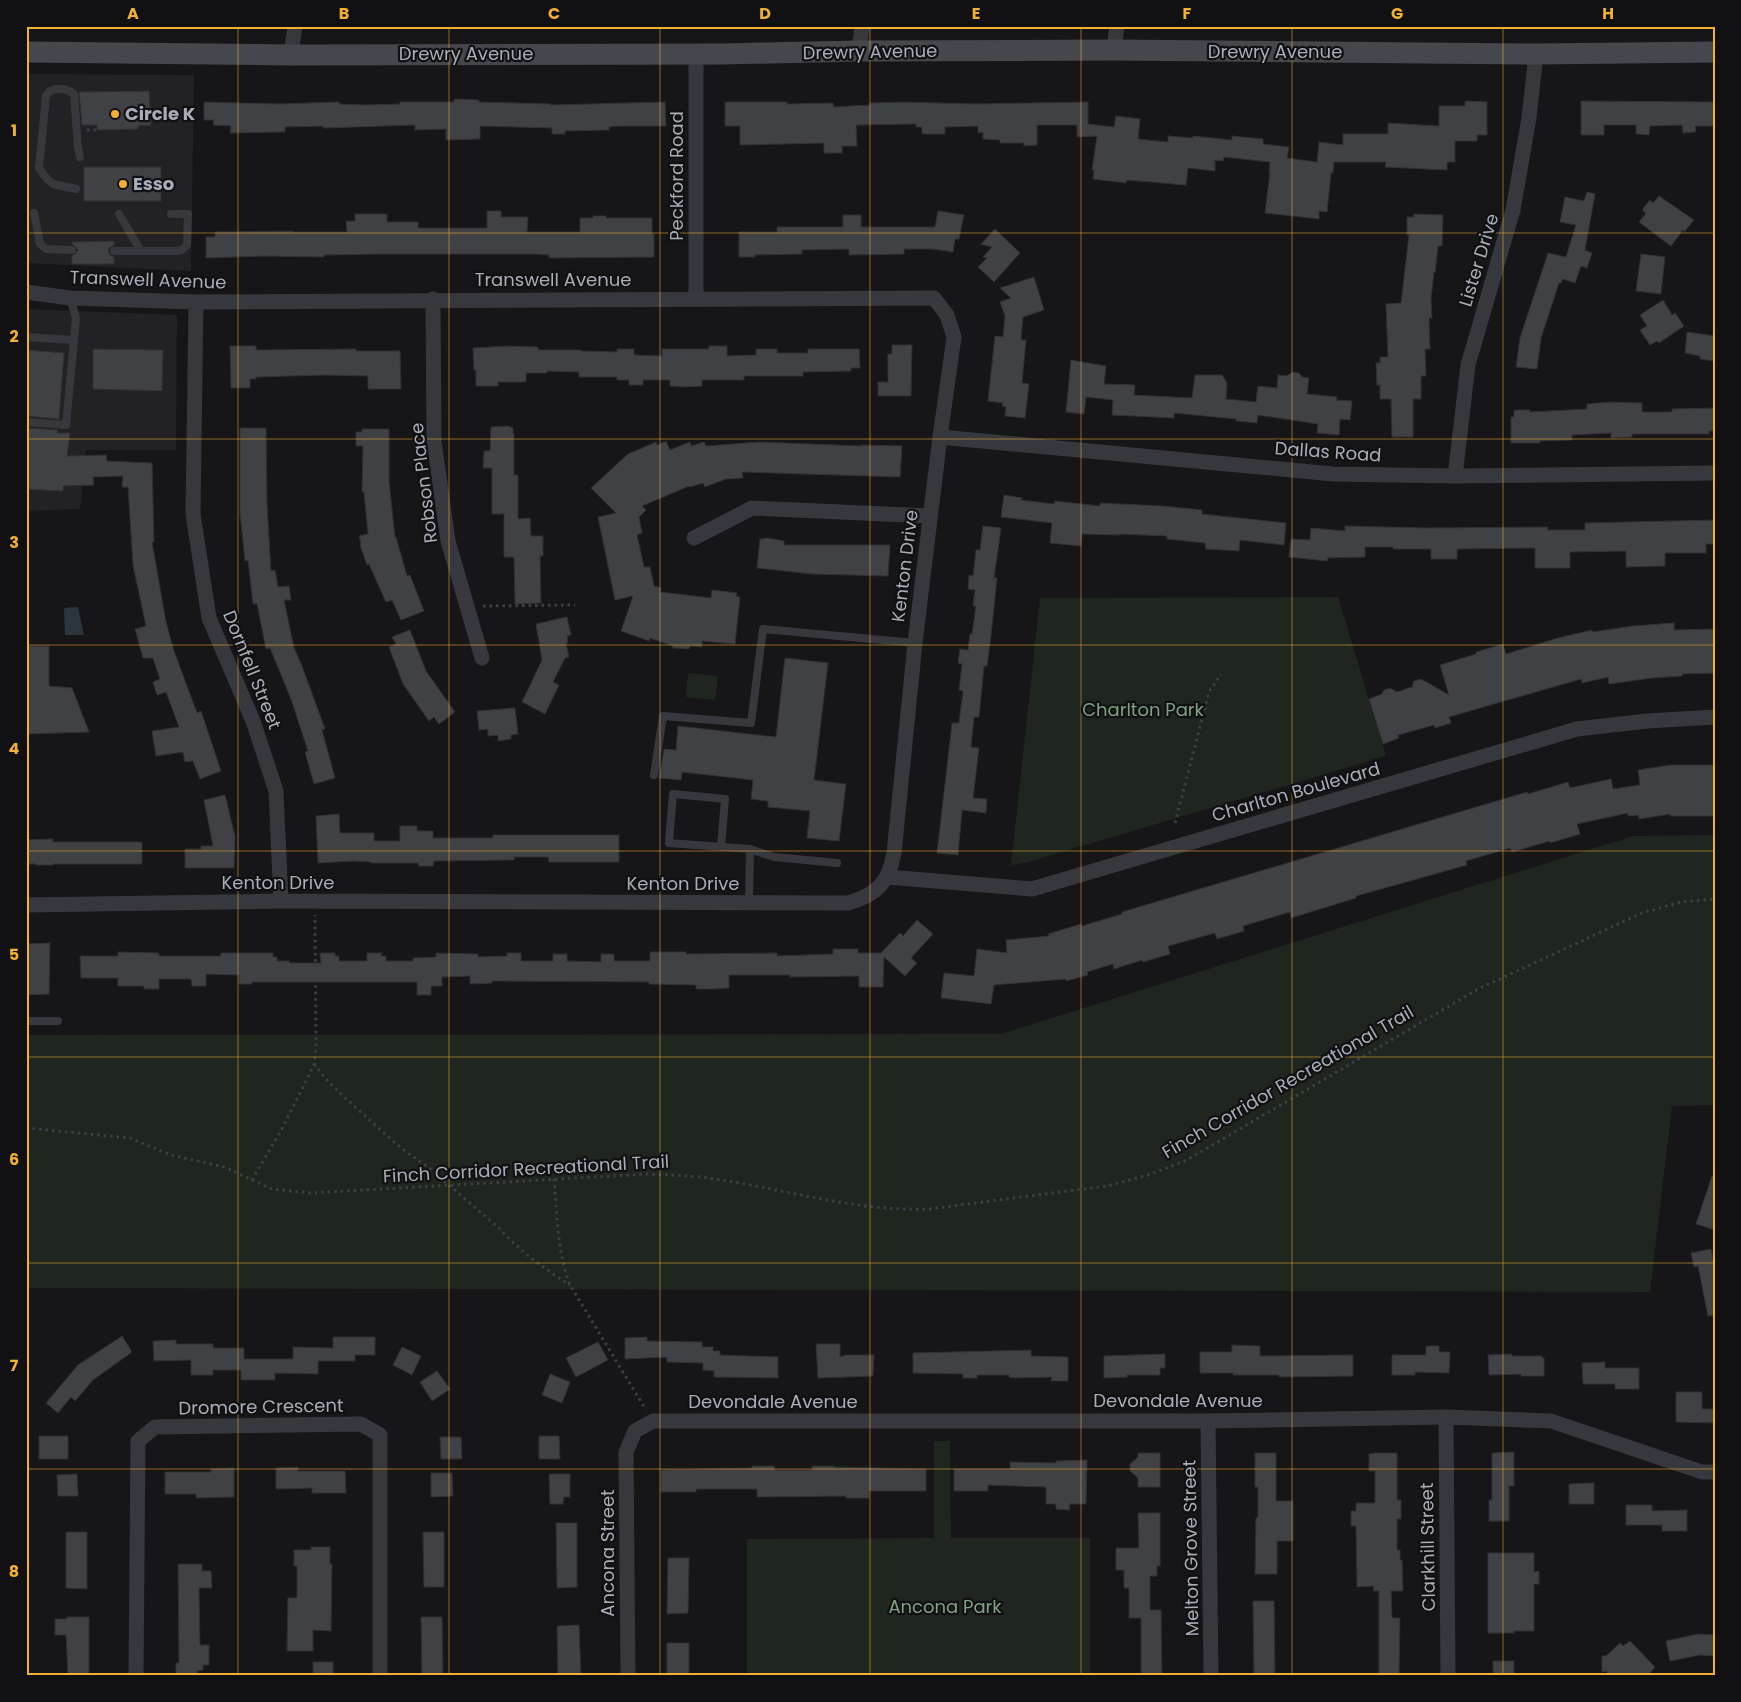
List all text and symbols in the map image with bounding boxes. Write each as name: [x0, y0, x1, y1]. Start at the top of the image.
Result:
text: A: [127, 2, 139, 25]
text: B: [339, 2, 349, 25]
text: C: [548, 2, 560, 25]
text: D: [759, 2, 771, 25]
text: E: [972, 2, 980, 25]
text: F: [1183, 2, 1192, 25]
text: G: [1391, 2, 1403, 25]
text: H: [1602, 2, 1614, 25]
street label: Drewry Avenue: [802, 38, 938, 65]
street label: Drewry Avenue: [1208, 39, 1342, 64]
street label: Drewry Avenue: [399, 41, 533, 66]
place label: Circle K: [125, 101, 196, 126]
marker: Circle K: [109, 108, 121, 120]
street label: Peckford Road: [664, 111, 689, 241]
text: 1: [11, 119, 17, 142]
place label: Esso: [133, 171, 174, 196]
marker: Esso: [117, 178, 129, 190]
street label: Lister Drive: [1453, 210, 1505, 309]
street label: Transwell Avenue: [69, 264, 227, 295]
street label: Transwell Avenue: [475, 267, 631, 292]
text: 2: [9, 325, 19, 348]
street label: Robson Place: [404, 421, 443, 545]
street label: Dallas Road: [1274, 435, 1382, 468]
street label: Kenton Drive: [885, 508, 924, 624]
text: 3: [9, 531, 19, 554]
street label: Dornfell Street: [217, 607, 288, 733]
park label: Charlton Park: [1082, 697, 1205, 722]
text: 4: [9, 737, 20, 760]
street label: Charlton Boulevard: [1209, 756, 1383, 828]
street label: Kenton Drive: [222, 870, 335, 895]
street label: Kenton Drive: [627, 871, 740, 896]
text: 5: [9, 943, 19, 966]
street label: Finch Corridor Recreational Trail: [1157, 999, 1418, 1164]
text: 6: [9, 1148, 19, 1171]
street label: Finch Corridor Recreational Trail: [382, 1149, 670, 1188]
text: 7: [10, 1354, 19, 1377]
street label: Devondale Avenue: [1093, 1388, 1263, 1413]
street label: Devondale Avenue: [688, 1389, 858, 1414]
street label: Dromore Crescent: [178, 1393, 344, 1420]
street label: Melton Grove Street: [1176, 1460, 1205, 1636]
street label: Clarkhill Street: [1414, 1482, 1441, 1612]
street label: Ancona Street: [595, 1489, 620, 1617]
text: 8: [9, 1560, 19, 1583]
park label: Ancona Park: [888, 1594, 1002, 1619]

